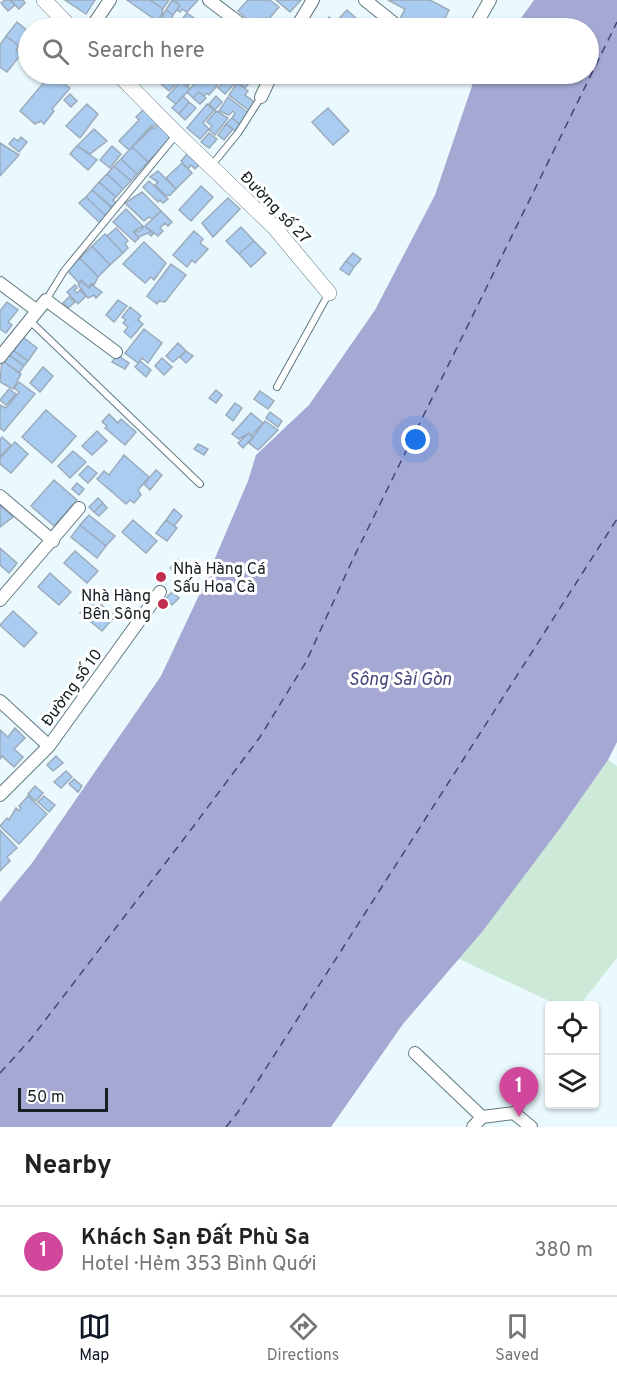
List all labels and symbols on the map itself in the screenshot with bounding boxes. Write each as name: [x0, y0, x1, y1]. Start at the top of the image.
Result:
street label: Đường số 27: [235, 167, 315, 249]
your location: [401, 425, 430, 454]
place label: Nhà Hàng Cá Sấu Hoa Cà: [173, 560, 266, 598]
marker: Nhà Hàng Cá Sấu Hoa Cà: [154, 570, 168, 584]
place label: Nhà Hàng Bên Sông: [81, 587, 151, 625]
marker: Nhà Hàng Bên Sông: [156, 597, 170, 611]
street label: Đường số 10: [37, 645, 107, 731]
water label: Sông Sài Gòn: [349, 669, 452, 692]
pin: 1: [500, 1068, 538, 1117]
scale bar: [18, 1085, 108, 1112]

